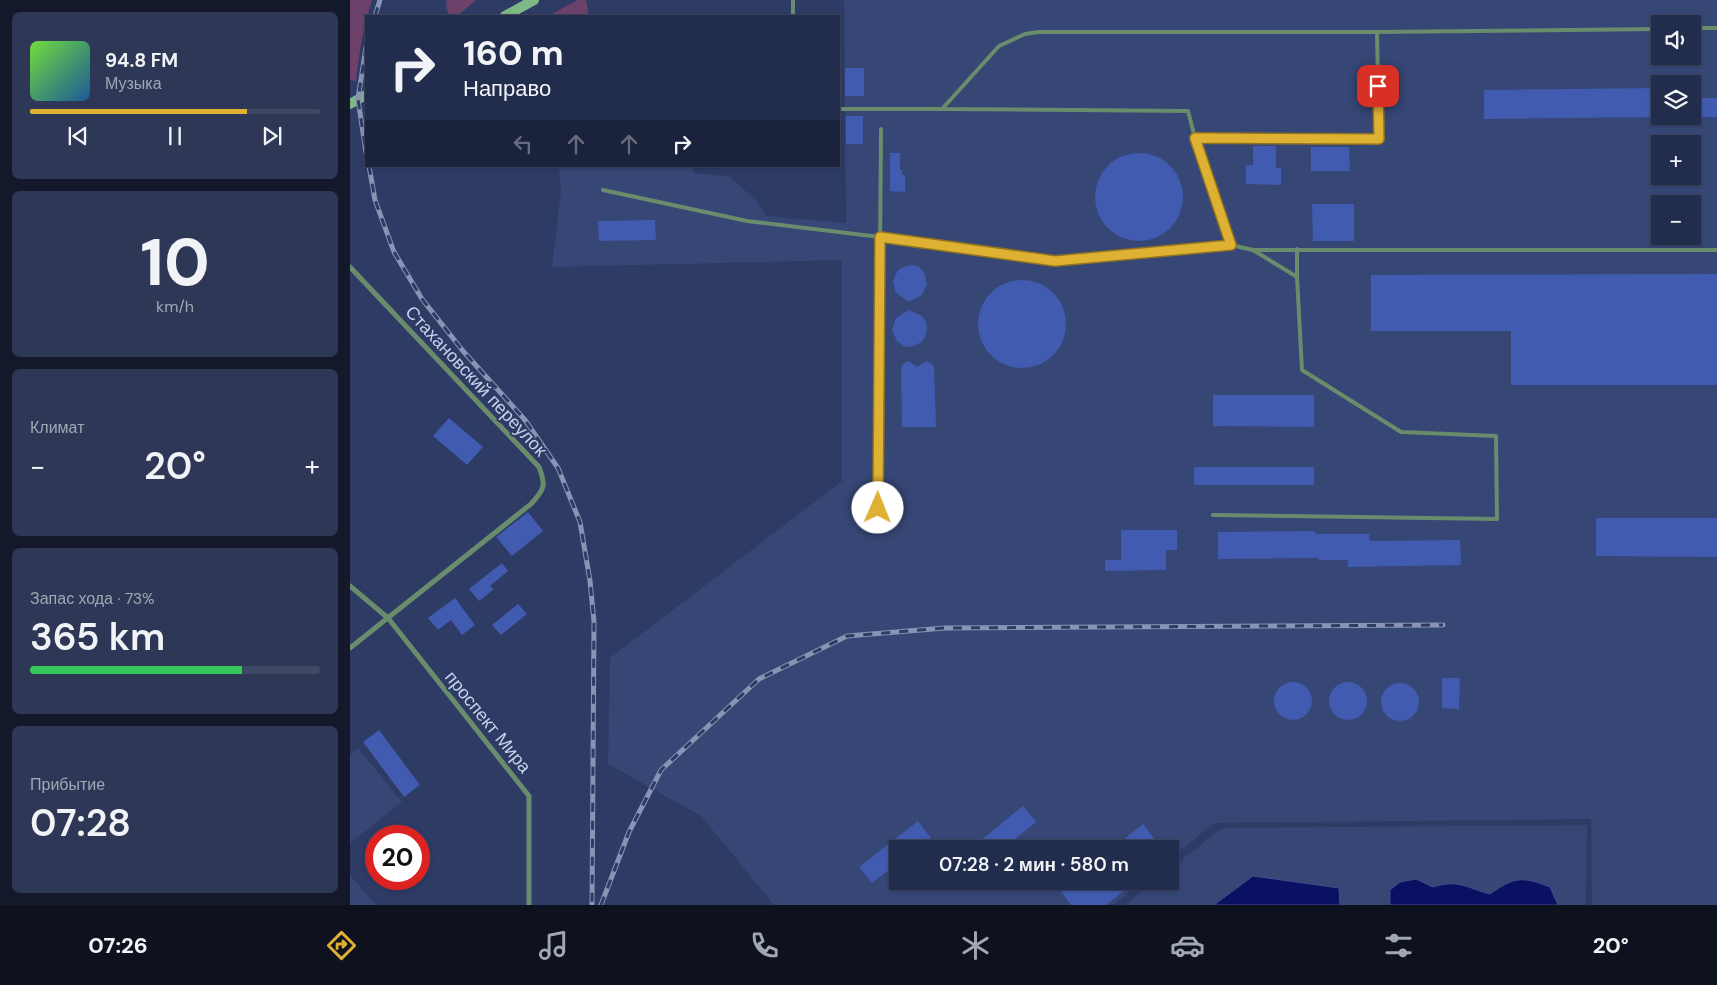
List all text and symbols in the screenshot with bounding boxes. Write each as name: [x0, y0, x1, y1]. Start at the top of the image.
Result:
map controls: [1651, 15, 1701, 245]
button: sound: [1651, 15, 1701, 65]
text: 160 m: [463, 30, 564, 76]
icon: right: [380, 35, 445, 100]
text: 94.8 FM: [105, 48, 178, 73]
pin: [1357, 65, 1399, 107]
icon: arrive: [1364, 72, 1392, 100]
text: Музыка: [105, 73, 162, 94]
text: Направо: [463, 74, 551, 103]
button: layers: [1651, 75, 1701, 125]
icon: previous: [64, 122, 92, 150]
icon: pause: [161, 122, 189, 150]
icon: next: [258, 122, 286, 150]
icon: left: [509, 130, 537, 158]
icon: ahead: [562, 130, 590, 158]
icon: ahead: [615, 130, 643, 158]
icon: right: [668, 130, 696, 158]
button: +: [1651, 135, 1701, 185]
button: −: [1651, 195, 1701, 245]
text: 10: [140, 221, 210, 305]
text: km/h: [156, 296, 194, 317]
street label: Стахановский переулок: [400, 301, 552, 462]
text: Климат: [30, 417, 84, 438]
text: 20°: [144, 441, 206, 491]
text: −: [30, 448, 45, 485]
text: +: [305, 448, 320, 485]
position arrow: [851, 481, 903, 533]
text: Запас хода · 73%: [30, 588, 155, 609]
text: 365 km: [30, 612, 165, 662]
street label: проспект Мира: [439, 666, 537, 779]
text: Прибытие: [30, 774, 105, 795]
text: 07:28: [30, 798, 131, 848]
speed limit sign: 20: [365, 825, 430, 890]
text: 07:28 · 2 мин · 580 m: [939, 852, 1129, 877]
icon: directions: [324, 928, 359, 963]
icon: music: [536, 928, 571, 963]
icon: phone: [747, 928, 782, 963]
icon: climate: [958, 928, 993, 963]
icon: car: [1170, 928, 1205, 963]
icon: filters: [1381, 928, 1416, 963]
text: 07:26: [88, 931, 148, 960]
text: 20°: [1593, 931, 1629, 960]

